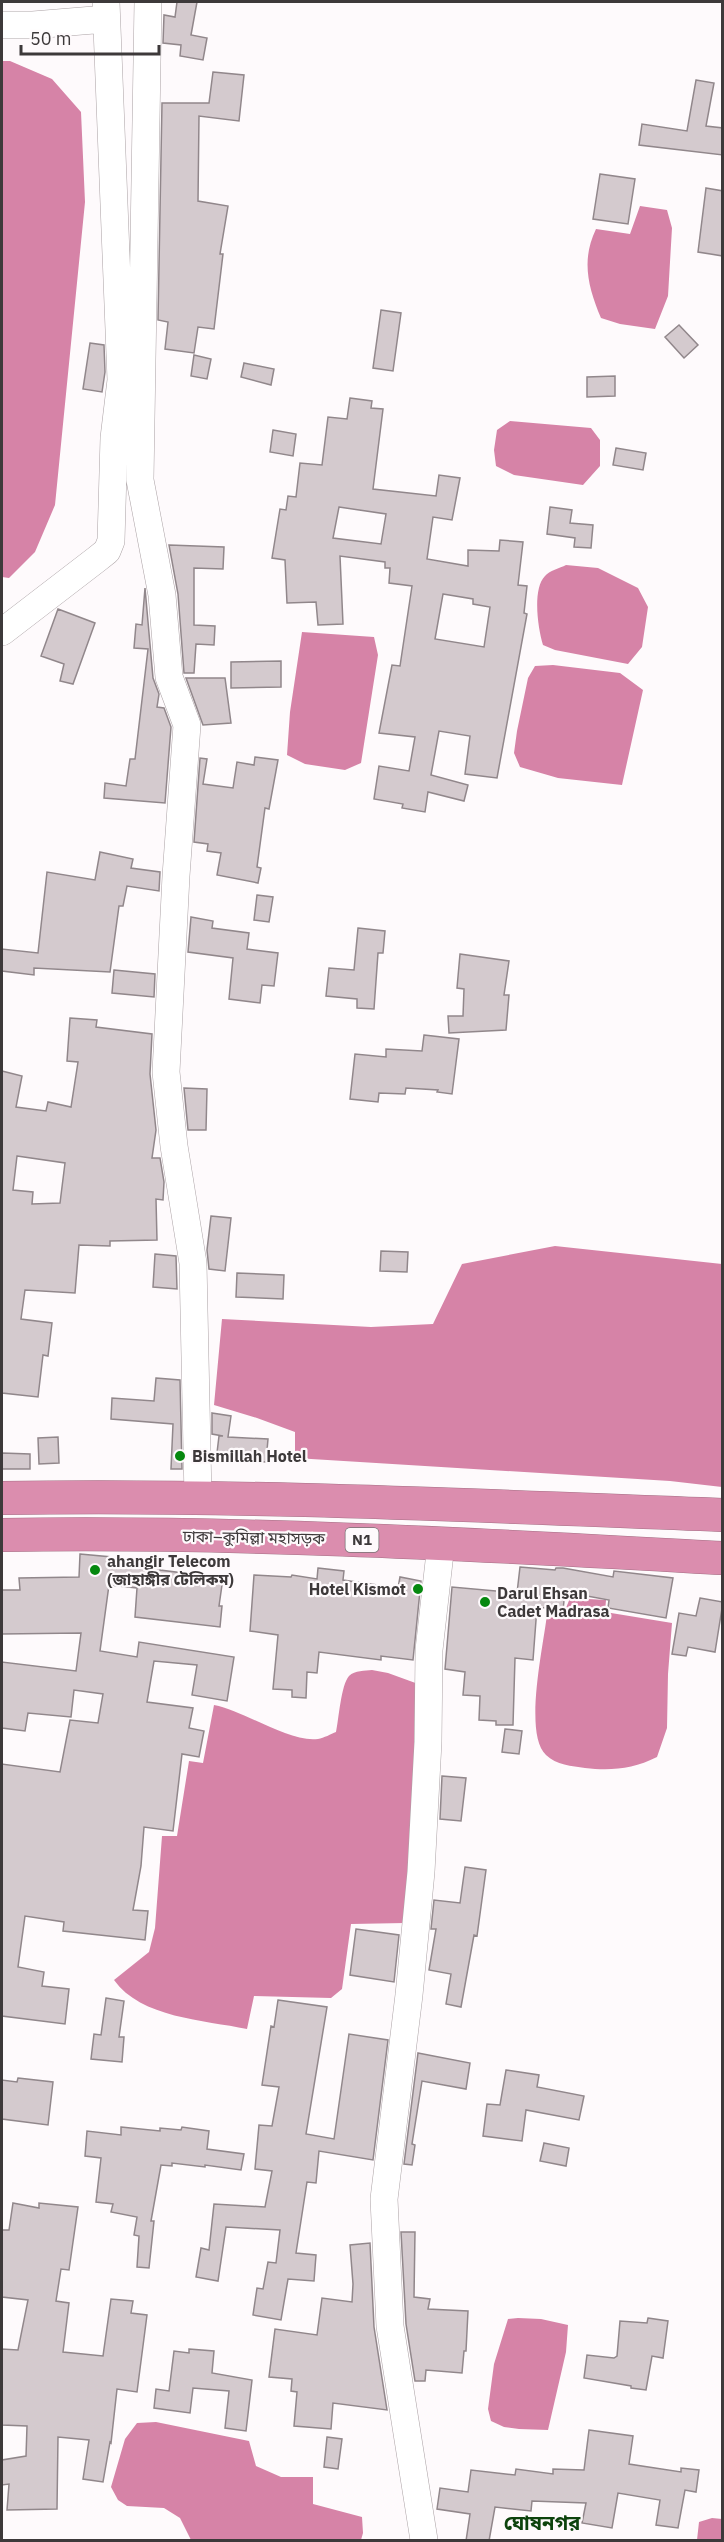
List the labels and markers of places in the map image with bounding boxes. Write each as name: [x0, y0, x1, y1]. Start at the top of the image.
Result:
place label: Bismillah Hotel: [192, 1446, 307, 1466]
marker: Bismillah Hotel: [173, 1449, 187, 1463]
place label: ahangir Telecom (জাহাঙ্গীর টেলিকম): [107, 1551, 234, 1589]
marker: ahangir Telecom (জাহাঙ্গীর টেলিকম): [88, 1563, 102, 1577]
place label: Hotel Kismot: [309, 1579, 406, 1599]
marker: Hotel Kismot: [411, 1582, 425, 1596]
place label: Darul Ehsan Cadet Madrasa: [497, 1583, 610, 1621]
marker: Darul Ehsan Cadet Madrasa: [478, 1595, 492, 1609]

